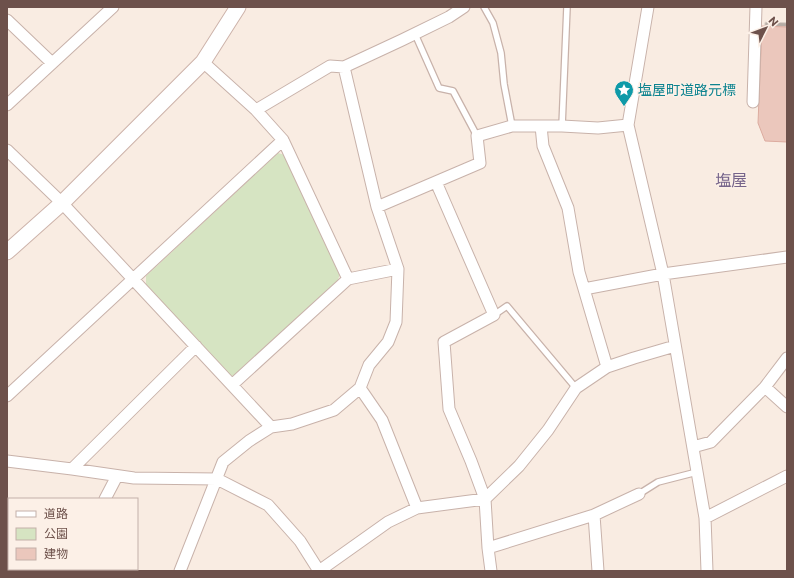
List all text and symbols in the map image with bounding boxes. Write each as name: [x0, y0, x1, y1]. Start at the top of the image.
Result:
north arrow: [746, 8, 786, 48]
text: N: [766, 14, 781, 28]
place icon: 塩屋町道路元標: [613, 79, 635, 107]
place label: 塩屋町道路元標: [638, 81, 736, 98]
district label: 塩屋: [715, 170, 747, 189]
legend: [8, 498, 138, 570]
text: 道路: [44, 506, 68, 520]
text: 公園: [44, 526, 68, 540]
text: 建物: [44, 546, 68, 560]

